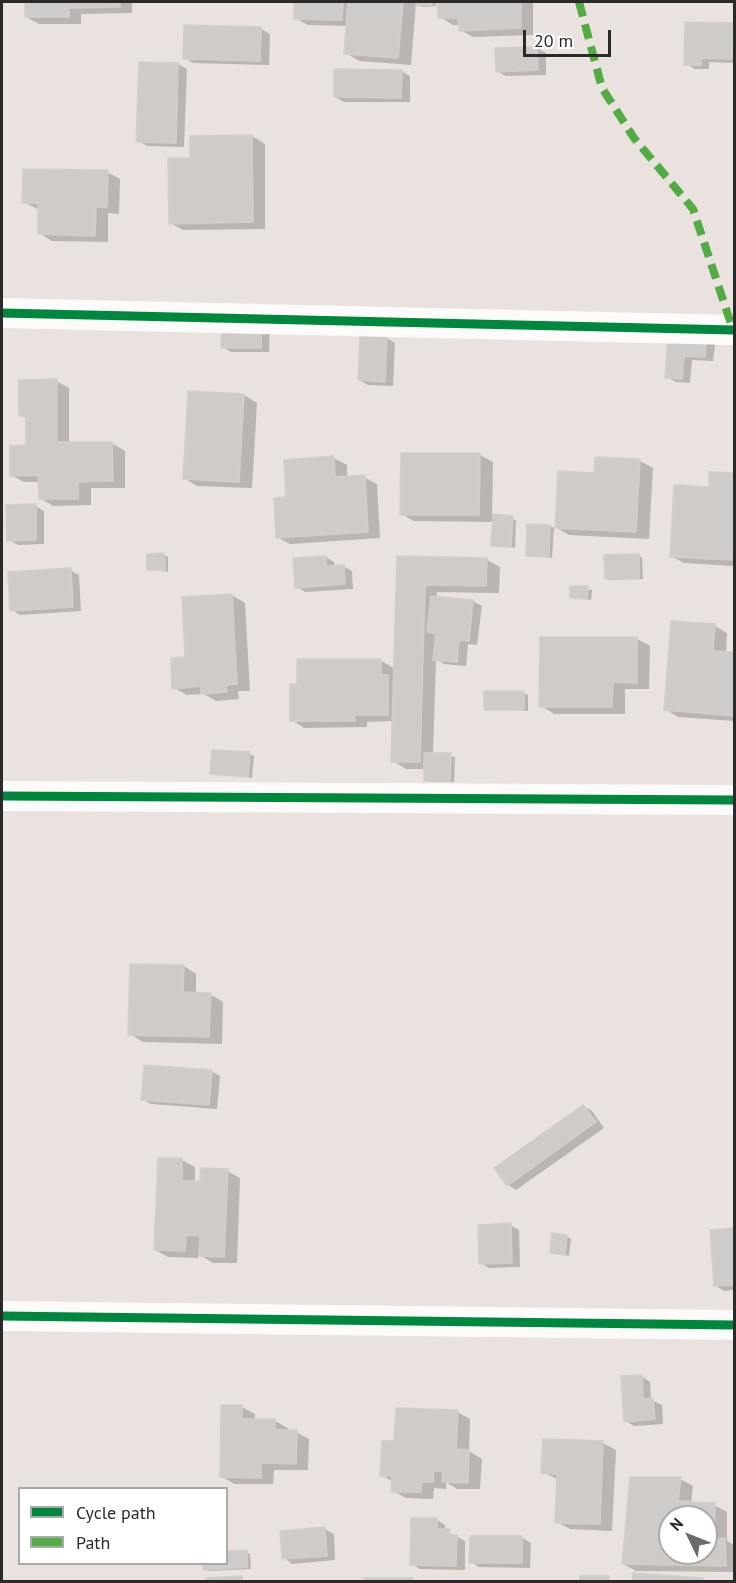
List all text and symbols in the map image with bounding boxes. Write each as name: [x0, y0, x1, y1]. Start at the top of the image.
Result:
scale bar: [526, 18, 614, 56]
text: 20 m: [534, 29, 573, 52]
legend: [18, 1487, 228, 1565]
text: Cycle path: [76, 1501, 156, 1524]
north arrow: [658, 1505, 718, 1565]
text: N: [665, 1513, 687, 1535]
text: Path: [76, 1531, 110, 1554]

